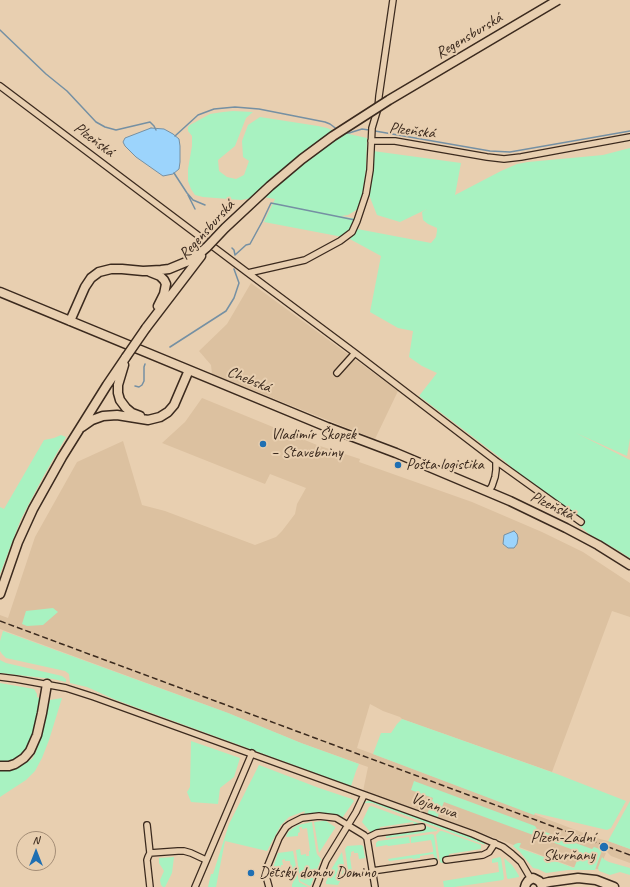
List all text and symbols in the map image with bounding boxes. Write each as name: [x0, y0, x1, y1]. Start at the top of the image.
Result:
street label: Regensburská: [432, 9, 506, 63]
street label: Plzeňská: [70, 118, 118, 162]
street label: Plzeňská: [388, 119, 436, 143]
street label: Regensburská: [175, 196, 239, 264]
street label: Chebská: [224, 363, 274, 397]
place label: Vladimír Škopek – Stavebniny: [271, 425, 356, 463]
marker: Vladimír Škopek – Stavebniny: [258, 439, 268, 449]
place label: Pošta logistika: [406, 455, 484, 475]
marker: Pošta logistika: [393, 460, 403, 470]
street label: Plzeňská: [527, 487, 577, 525]
street label: Vojanova: [408, 789, 460, 823]
place label: Plzeň-Zadní Skvrňany: [531, 828, 595, 866]
north arrow: [16, 831, 56, 871]
text: N: [33, 833, 39, 847]
marker: Plzeň-Zadní Skvrňany: [598, 841, 610, 853]
place label: Dětský domov Domino: [259, 863, 376, 883]
marker: Dětský domov Domino: [246, 868, 256, 878]

